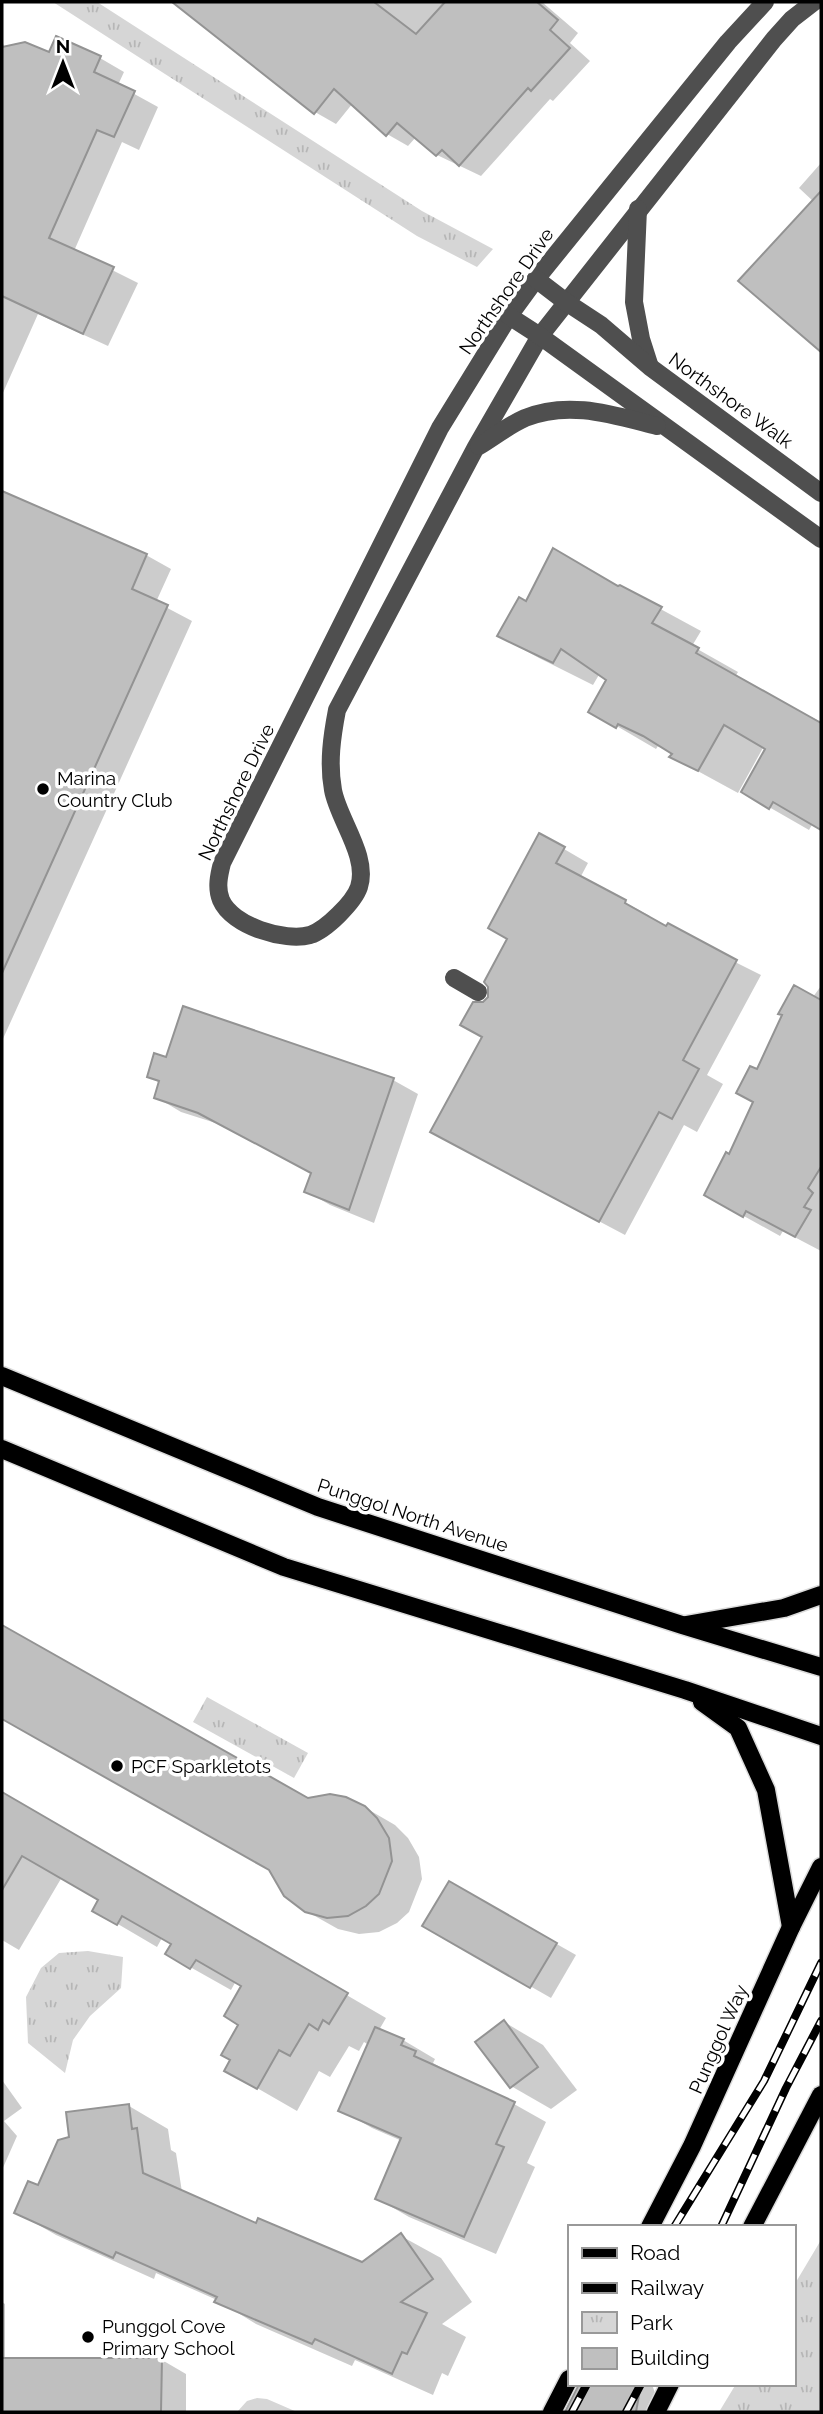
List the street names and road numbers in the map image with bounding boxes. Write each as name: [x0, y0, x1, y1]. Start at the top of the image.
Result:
street label: Northshore Drive: [454, 224, 558, 358]
street label: Northshore Walk: [665, 348, 797, 452]
street label: Northshore Drive: [193, 720, 279, 864]
street label: Punggol North Avenue: [315, 1474, 511, 1556]
street label: Punggol Way: [684, 1981, 752, 2097]

